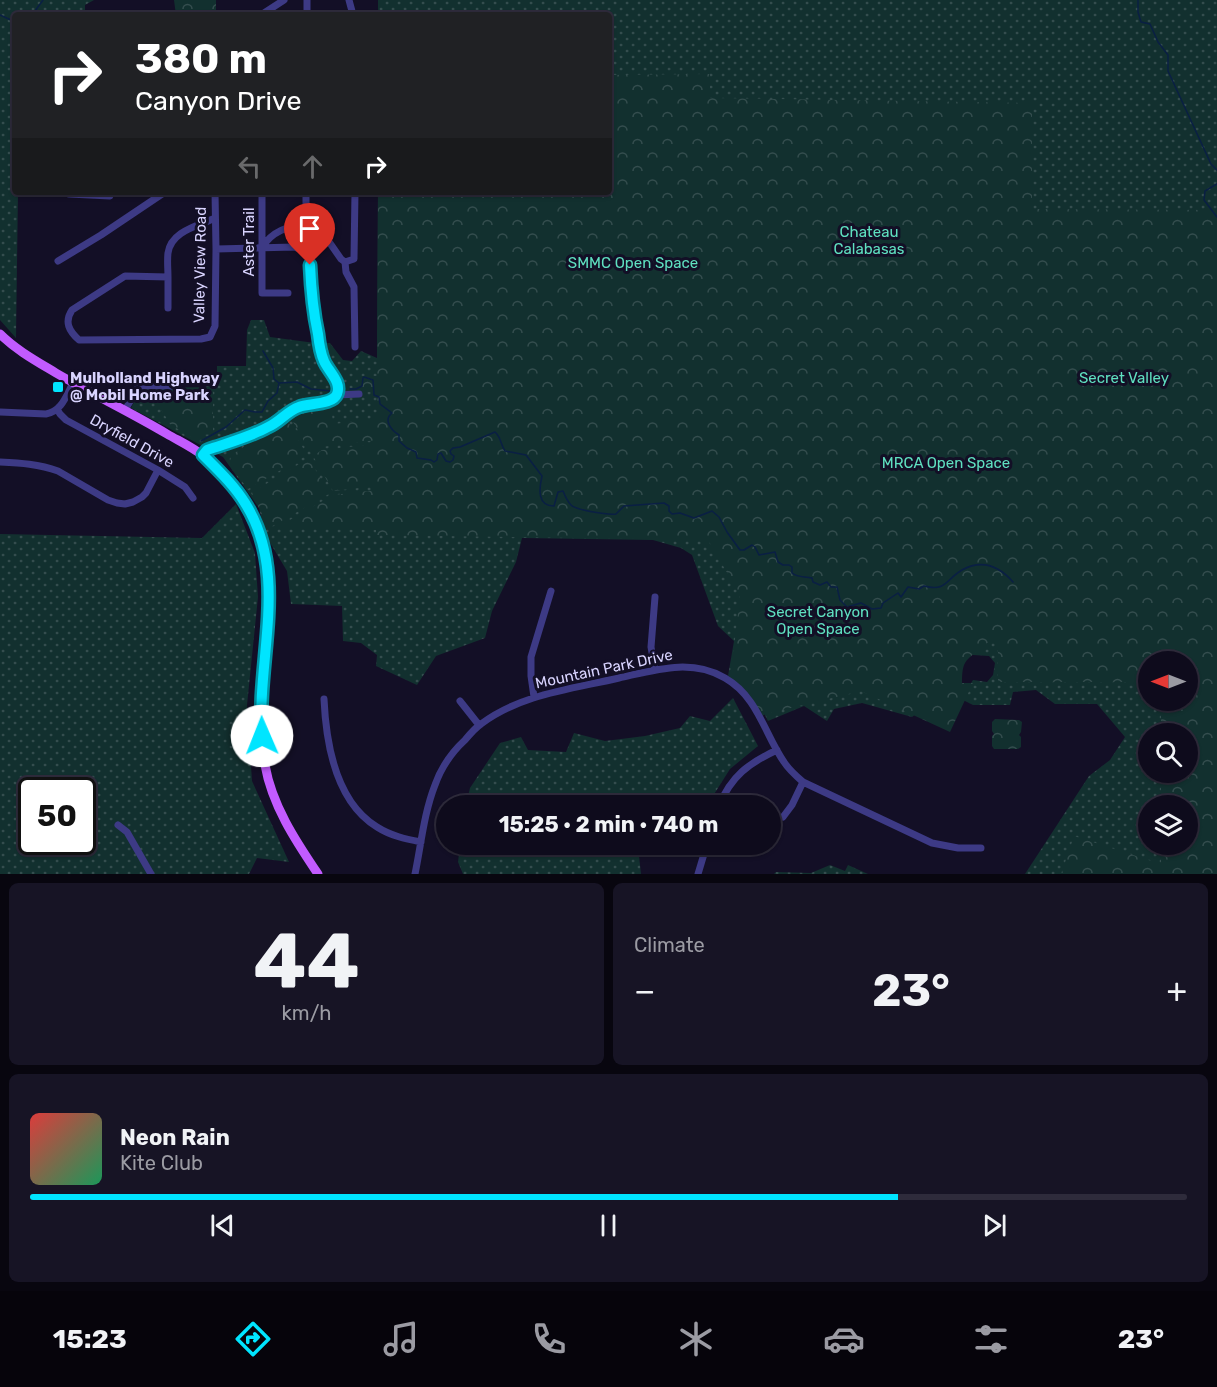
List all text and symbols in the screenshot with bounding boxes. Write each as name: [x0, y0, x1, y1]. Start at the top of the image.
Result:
text: 380 m: [135, 34, 267, 84]
icon: right: [36, 36, 114, 114]
text: Canyon Drive: [135, 85, 302, 117]
icon: left: [233, 150, 266, 183]
icon: ahead: [296, 150, 329, 183]
icon: right: [359, 150, 392, 183]
pin: [284, 203, 335, 265]
street label: Valley View Road: [190, 207, 210, 323]
street label: Aster Trail: [240, 207, 258, 277]
icon: arrive: [293, 212, 326, 245]
park label: Chateau Calabasas: [834, 223, 905, 258]
park label: SMMC Open Space: [568, 254, 698, 272]
place label: Mulholland Highway @ Mobil Home Park: [70, 369, 219, 404]
park label: Secret Valley: [1079, 369, 1169, 387]
marker: Mulholland Highway @ Mobil Home Park: [51, 380, 65, 394]
street label: Dryfield Drive: [87, 411, 177, 471]
park label: MRCA Open Space: [882, 454, 1010, 472]
park label: Secret Canyon Open Space: [767, 603, 869, 638]
street label: Mountain Park Drive: [534, 646, 674, 692]
north arrow: [1138, 651, 1198, 711]
map controls: [1138, 651, 1198, 855]
position arrow: [230, 704, 294, 768]
button: search: [1138, 723, 1198, 783]
speed limit sign: 50: [18, 777, 96, 855]
button: layers: [1138, 795, 1198, 855]
text: 15:25 · 2 min · 740 m: [499, 811, 718, 838]
text: 44: [253, 915, 360, 1008]
text: Climate: [634, 933, 705, 957]
text: 23°: [872, 964, 950, 1017]
text: −: [634, 971, 655, 1010]
text: +: [1166, 971, 1187, 1010]
text: km/h: [282, 1001, 331, 1025]
text: Neon Rain: [120, 1124, 230, 1151]
text: Kite Club: [120, 1151, 203, 1175]
icon: previous: [206, 1209, 239, 1242]
icon: pause: [592, 1209, 625, 1242]
icon: next: [978, 1209, 1011, 1242]
icon: directions: [232, 1318, 274, 1360]
icon: music: [380, 1318, 422, 1360]
icon: phone: [528, 1318, 570, 1360]
icon: climate: [675, 1318, 717, 1360]
icon: car: [823, 1318, 865, 1360]
icon: filters: [970, 1318, 1012, 1360]
text: 15:23: [53, 1323, 127, 1355]
text: 23°: [1118, 1323, 1164, 1355]

